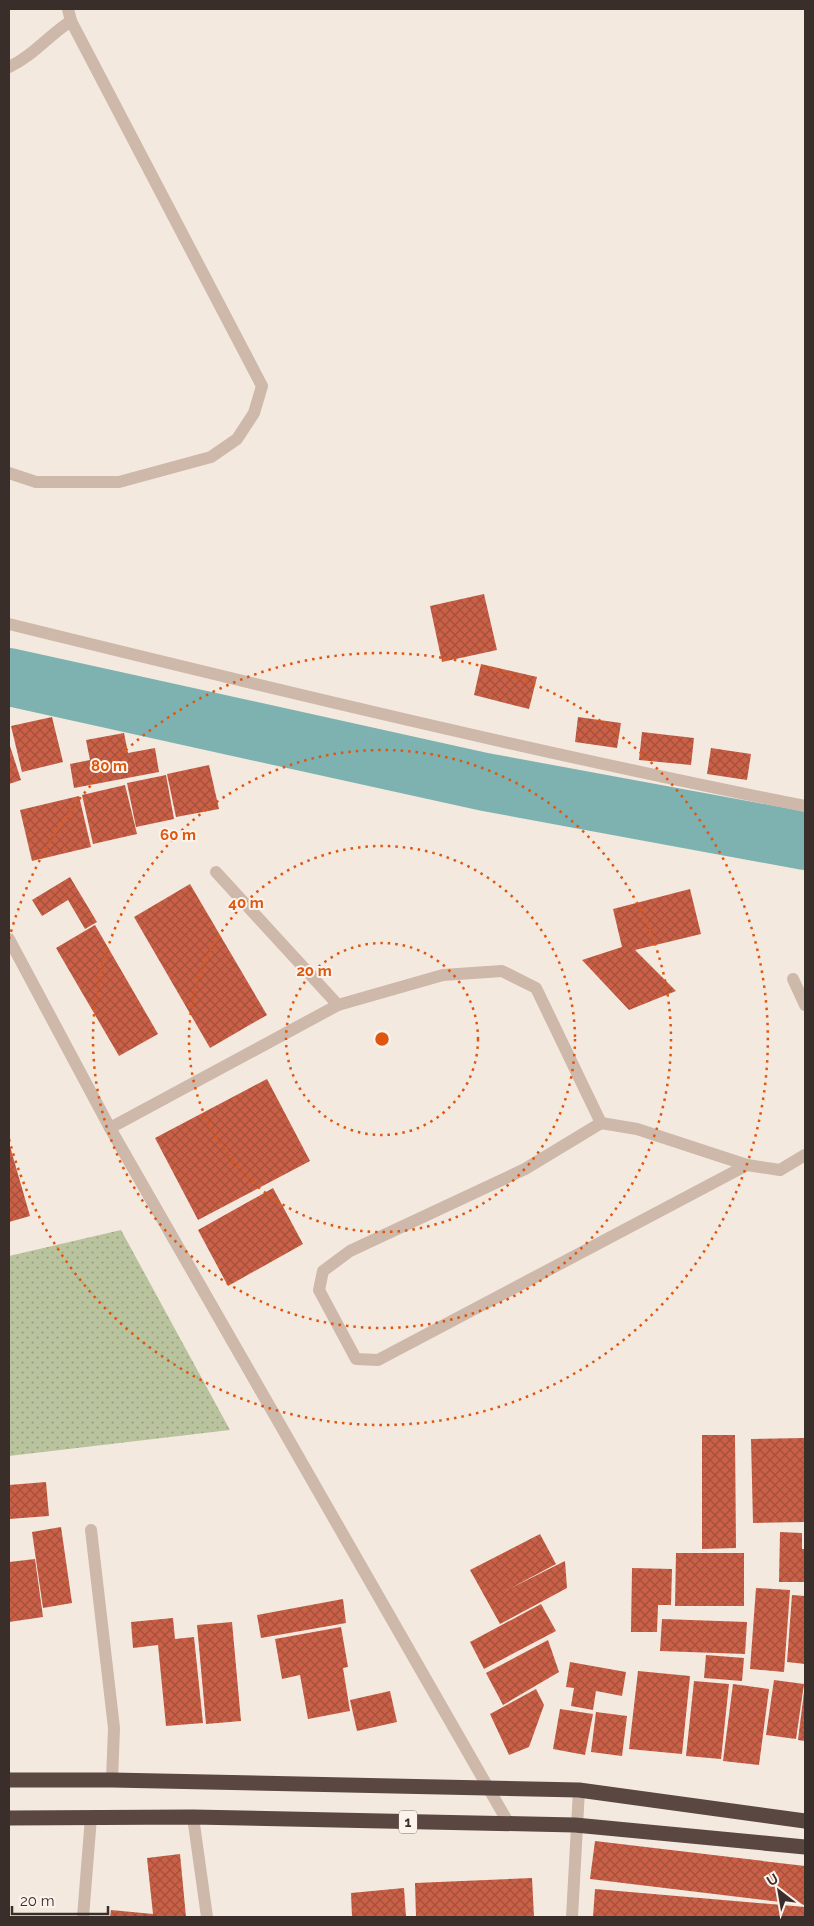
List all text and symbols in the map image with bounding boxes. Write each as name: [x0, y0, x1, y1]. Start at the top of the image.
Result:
text: 80 m: [91, 757, 127, 775]
text: 60 m: [160, 826, 196, 844]
text: 40 m: [228, 894, 264, 912]
text: 20 m: [296, 962, 332, 980]
centre of rings: [373, 1030, 391, 1048]
road number: 1: [399, 1810, 417, 1834]
north arrow: [754, 1866, 804, 1916]
text: U: [764, 1870, 781, 1889]
scale bar: [12, 1884, 109, 1916]
text: 20 m: [20, 1892, 55, 1910]

